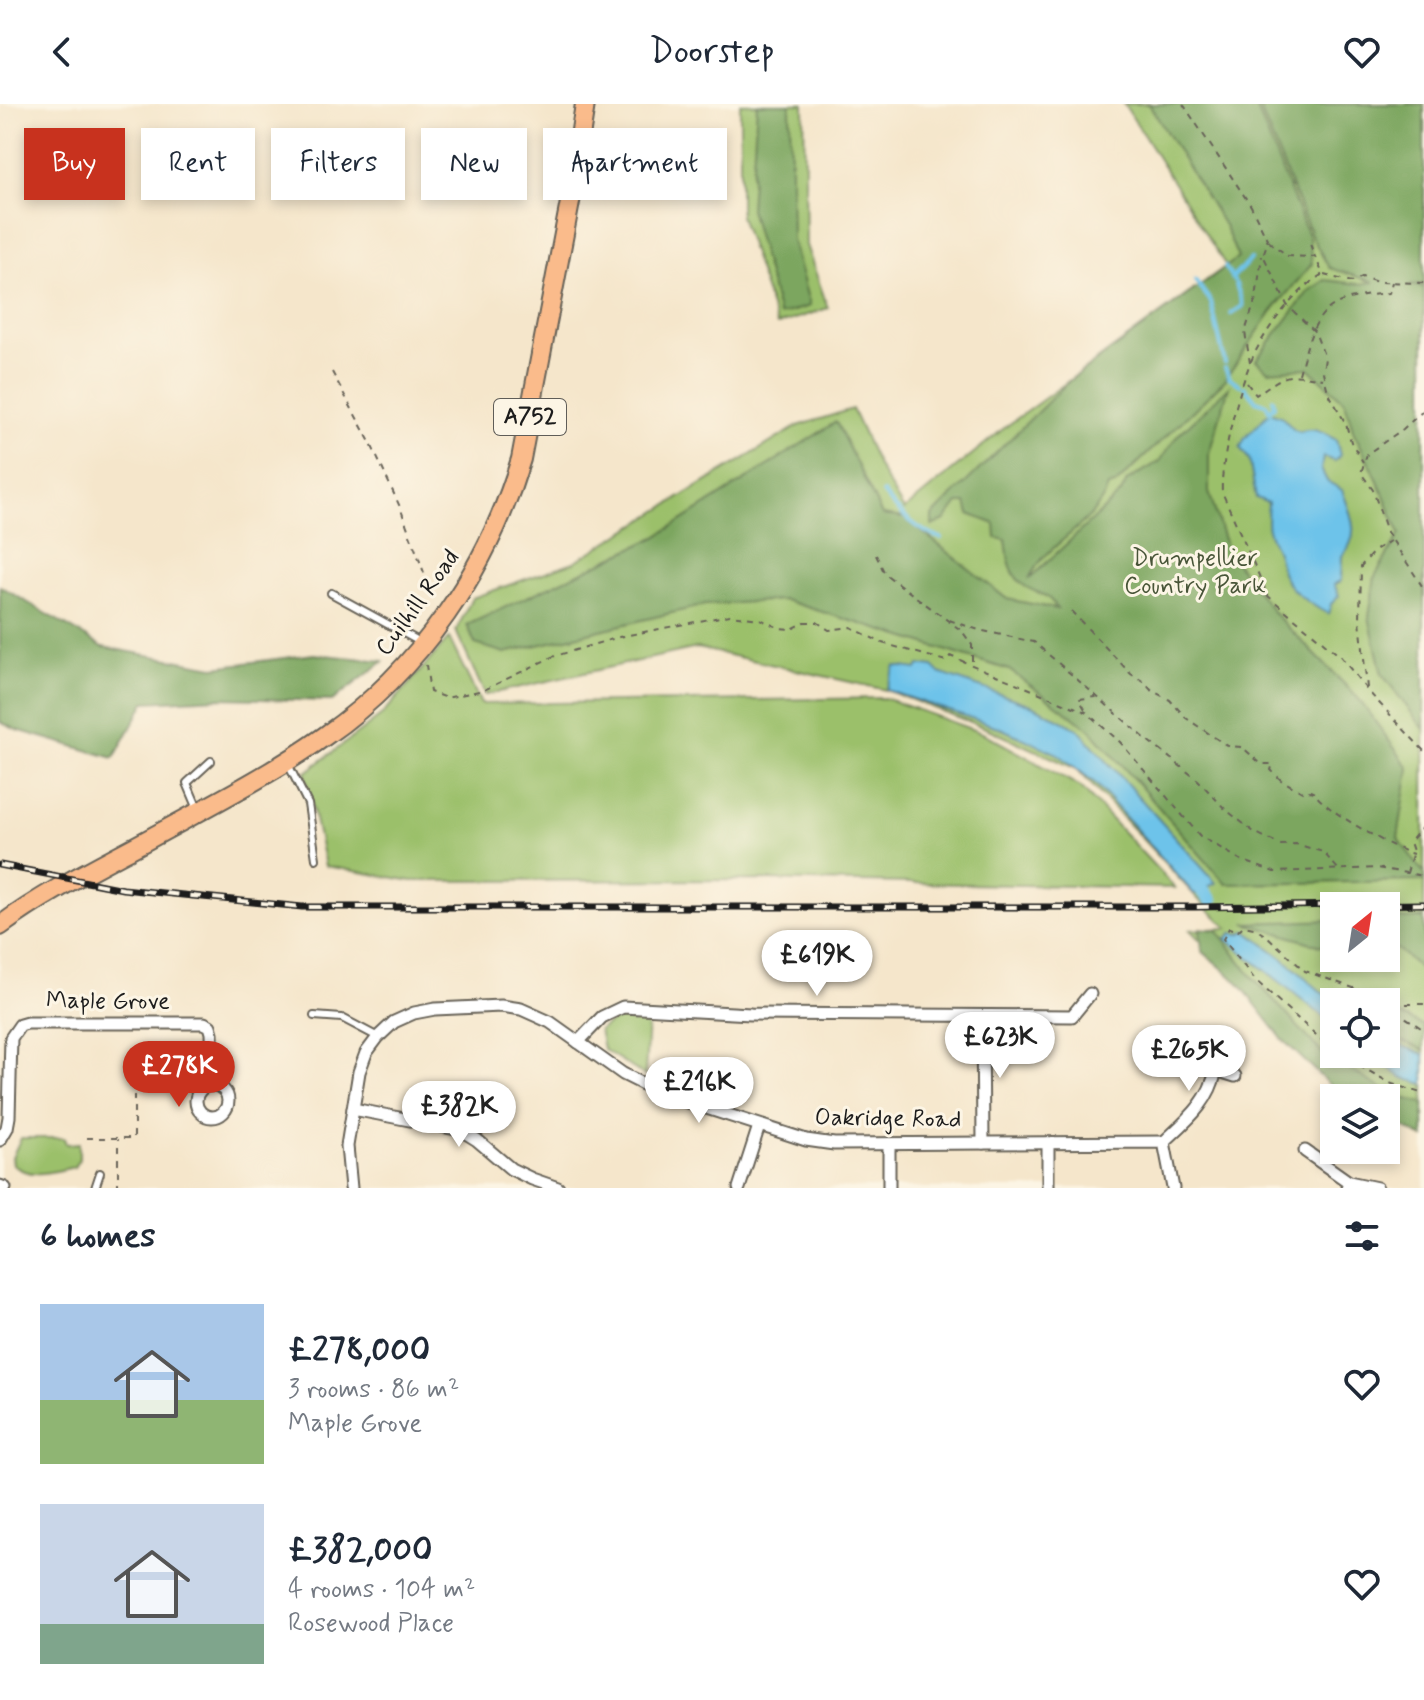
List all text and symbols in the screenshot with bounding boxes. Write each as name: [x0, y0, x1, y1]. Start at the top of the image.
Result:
text: Doorstep: [649, 29, 775, 76]
icon: back: [40, 30, 84, 74]
icon: heart: [1340, 30, 1384, 74]
chip: Buy: [24, 128, 125, 200]
chip: Rent: [141, 128, 255, 200]
chip: Filters: [271, 128, 405, 200]
chip: New: [421, 128, 527, 200]
chip: Apartment: [543, 128, 727, 200]
road number: A752: [494, 399, 566, 435]
park label: Drumpellier Country Park: [1124, 543, 1266, 602]
street label: Cuilhill Road: [369, 544, 467, 662]
north arrow: [1320, 892, 1400, 972]
map controls: [1320, 892, 1400, 1164]
pin: £619K: [761, 930, 873, 998]
text: £619K: [780, 939, 854, 973]
street label: Maple Grove: [46, 986, 170, 1017]
button: locate: [1320, 988, 1400, 1068]
pin: £623K: [944, 1012, 1056, 1080]
text: £623K: [963, 1021, 1037, 1055]
pin: £265K: [1133, 1025, 1245, 1093]
text: £265K: [1150, 1034, 1228, 1068]
pin: £278K: [123, 1041, 235, 1109]
text: £278K: [141, 1050, 217, 1084]
pin: £216K: [643, 1057, 755, 1125]
text: £216K: [663, 1066, 735, 1100]
pin: £382K: [403, 1081, 515, 1149]
button: layers: [1320, 1084, 1400, 1164]
text: £382K: [420, 1090, 498, 1124]
street label: Oakridge Road: [814, 1102, 962, 1136]
text: 6 homes: [40, 1214, 155, 1259]
icon: filters: [1340, 1214, 1384, 1258]
text: £278,000: [288, 1328, 430, 1373]
icon: home: [104, 1336, 200, 1432]
icon: heart: [1340, 1362, 1384, 1406]
text: 3 rooms · 86 m²: [288, 1373, 459, 1407]
text: Maple Grove: [288, 1407, 422, 1441]
text: £382,000: [288, 1528, 432, 1573]
icon: home: [104, 1536, 200, 1632]
icon: heart: [1340, 1562, 1384, 1606]
text: 4 rooms · 104 m²: [288, 1573, 475, 1607]
text: Rosewood Place: [288, 1607, 454, 1641]

